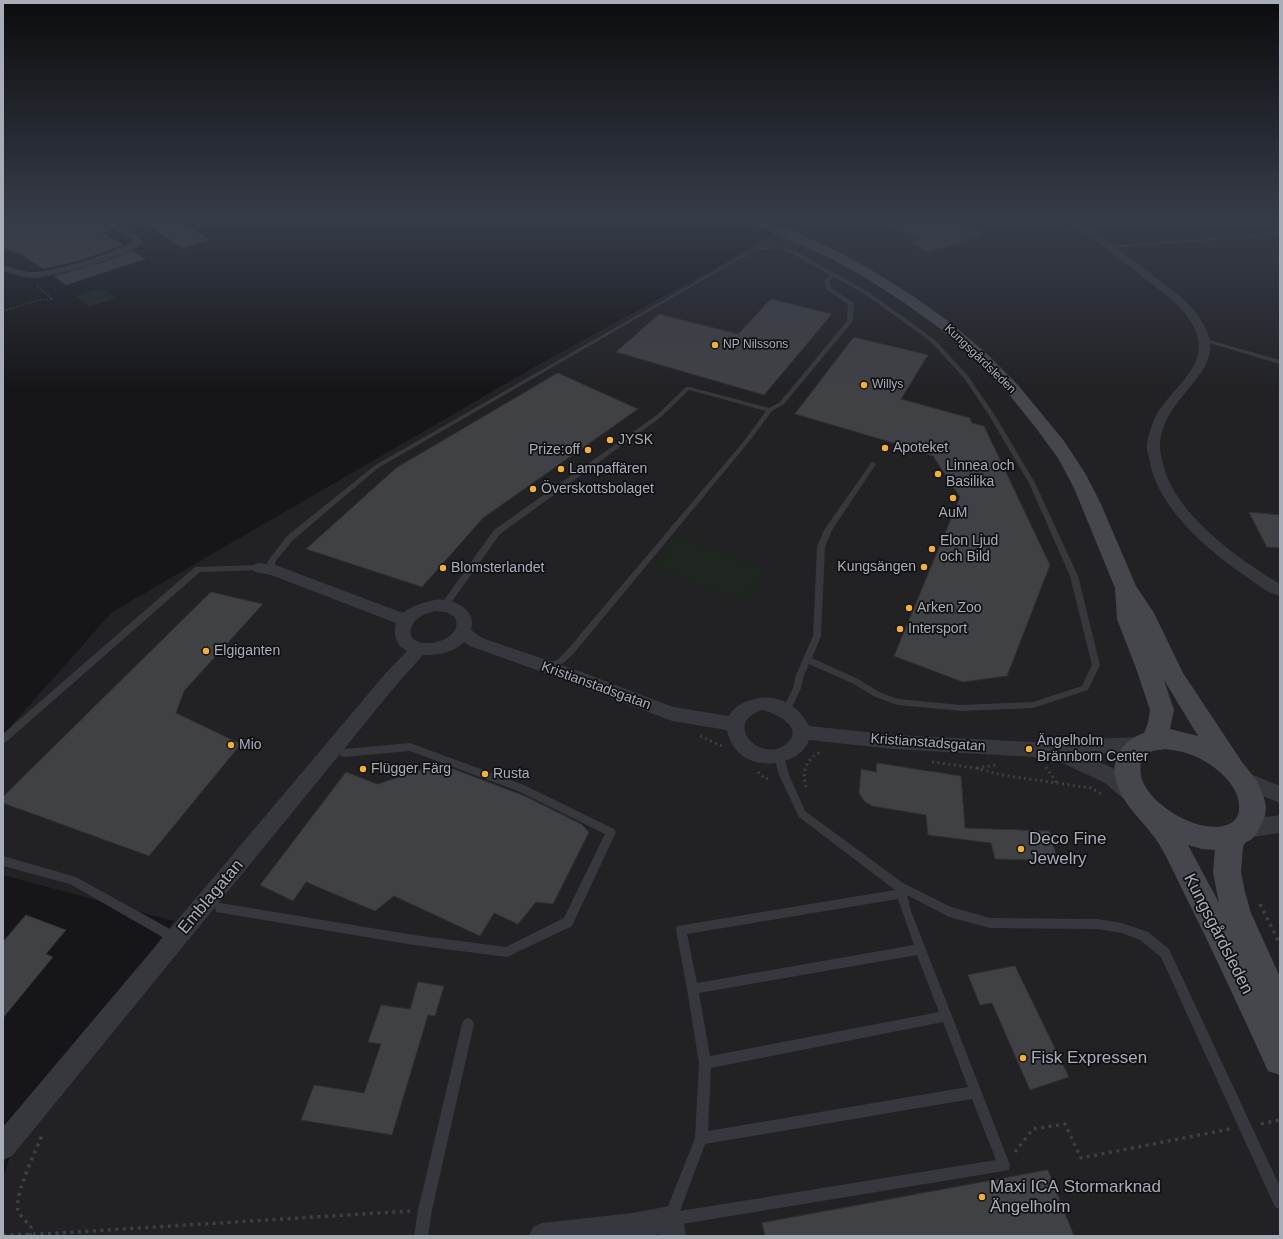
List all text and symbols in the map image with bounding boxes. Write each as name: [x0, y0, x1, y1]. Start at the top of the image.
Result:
street label: Kungsgårdsleden: [941, 321, 1019, 397]
place label: NP Nilssons: [723, 338, 788, 352]
marker: NP Nilssons: [710, 340, 720, 350]
place label: Willys: [872, 378, 903, 392]
marker: Willys: [859, 380, 869, 390]
place label: JYSK: [618, 432, 653, 448]
marker: JYSK: [605, 435, 615, 445]
place label: Apoteket: [893, 440, 948, 456]
place label: Prize:off: [529, 442, 580, 458]
marker: Apoteket: [880, 443, 890, 453]
marker: Prize:off: [583, 445, 593, 455]
place label: Linnea och Basilika: [946, 458, 1015, 490]
place label: Lampaffären: [569, 461, 647, 477]
marker: Lampaffären: [556, 464, 566, 474]
marker: Linnea och Basilika: [933, 469, 943, 479]
place label: Överskottsbolaget: [541, 481, 654, 497]
marker: Överskottsbolaget: [528, 484, 538, 494]
marker: AuM: [948, 493, 958, 503]
place label: AuM: [939, 505, 967, 521]
place label: Elon Ljud och Bild: [940, 533, 998, 566]
marker: Elon Ljud och Bild: [927, 544, 937, 554]
place label: Kungsängen: [837, 559, 916, 575]
place label: Blomsterlandet: [451, 560, 544, 576]
marker: Kungsängen: [919, 562, 929, 572]
marker: Blomsterlandet: [438, 563, 448, 573]
place label: Arken Zoo: [917, 600, 982, 616]
marker: Arken Zoo: [904, 603, 914, 613]
place label: Intersport: [908, 621, 967, 637]
marker: Intersport: [895, 624, 905, 634]
place label: Elgiganten: [214, 643, 280, 659]
marker: Elgiganten: [201, 646, 211, 656]
street label: Kristianstadsgatan: [539, 658, 653, 714]
street label: Kristianstadsgatan: [870, 731, 986, 755]
place label: Ängelholm Brännborn Center: [1037, 733, 1148, 766]
place label: Mio: [239, 737, 262, 753]
marker: Mio: [226, 740, 236, 750]
marker: Ängelholm Brännborn Center: [1024, 744, 1034, 754]
place label: Flügger Färg: [371, 761, 451, 777]
marker: Flügger Färg: [358, 764, 368, 774]
place label: Rusta: [493, 766, 530, 782]
marker: Rusta: [480, 769, 490, 779]
place label: Deco Fine Jewelry: [1029, 829, 1106, 869]
marker: Deco Fine Jewelry: [1016, 844, 1026, 854]
street label: Emblagatan: [174, 856, 248, 938]
street label: Kungsgårdsleden: [1179, 870, 1257, 998]
place label: Fisk Expressen: [1031, 1048, 1147, 1068]
marker: Fisk Expressen: [1018, 1053, 1028, 1063]
place label: Maxi ICA Stormarknad Ängelholm: [990, 1177, 1161, 1217]
marker: Maxi ICA Stormarknad Ängelholm: [977, 1192, 987, 1202]

